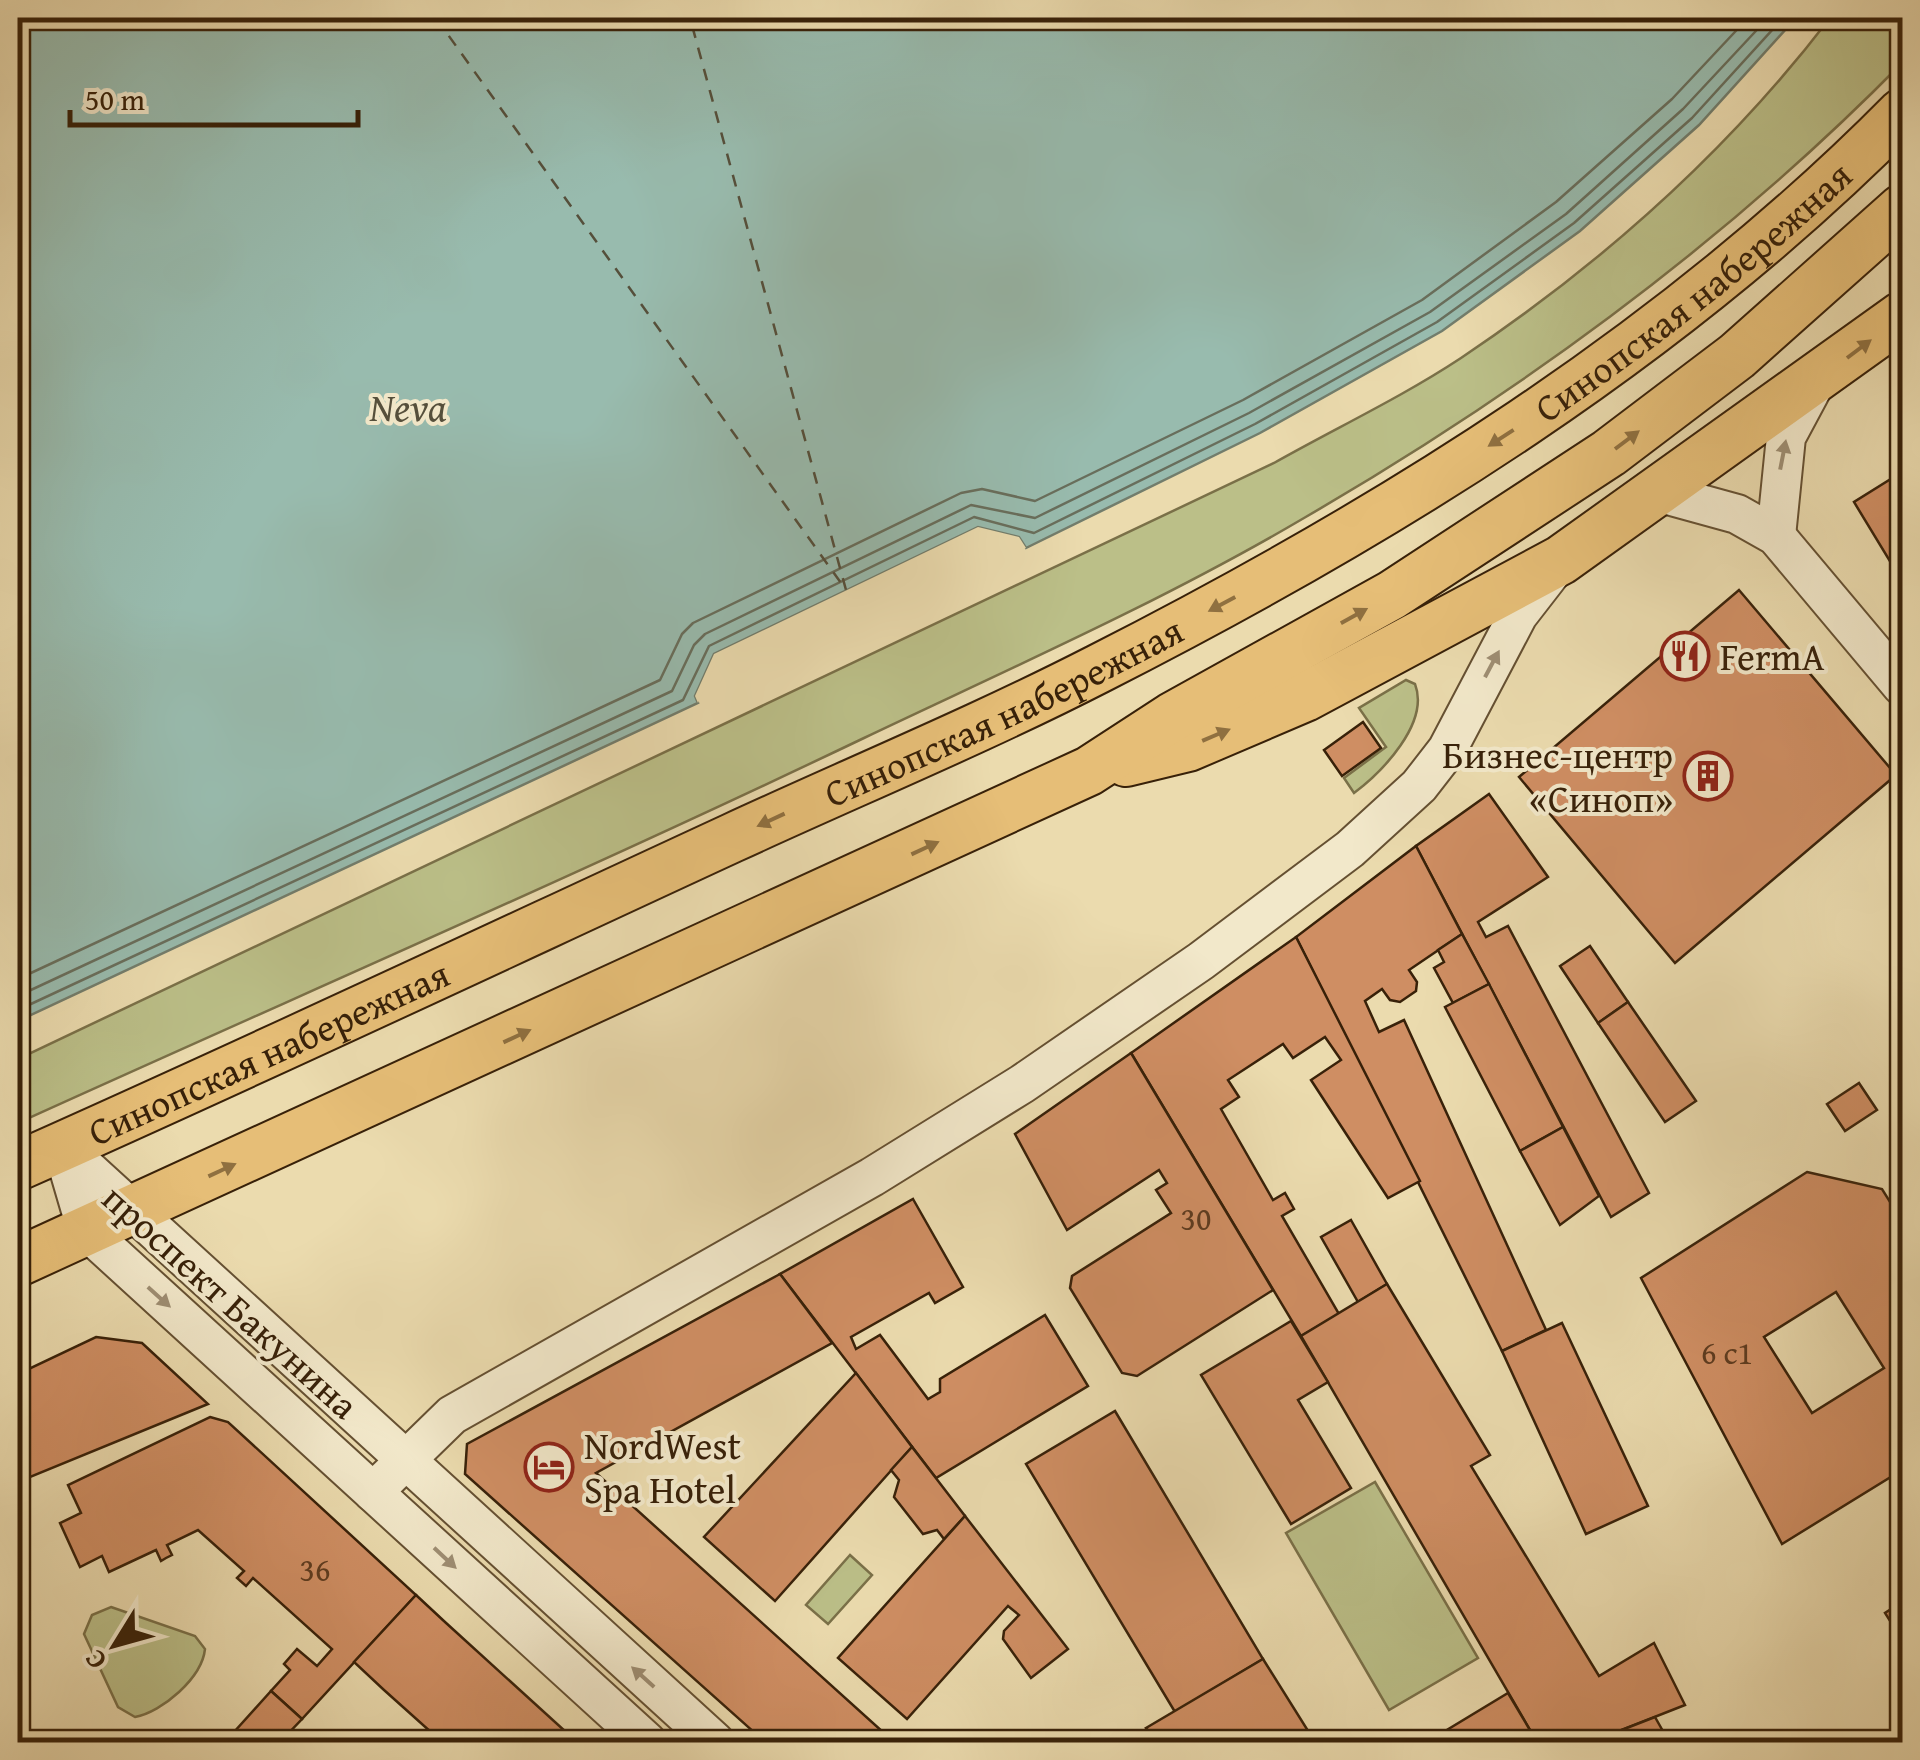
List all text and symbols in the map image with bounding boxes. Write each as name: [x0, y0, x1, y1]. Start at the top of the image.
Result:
scale bar: [70, 65, 358, 127]
text: 50 m: [85, 77, 145, 121]
street label: Синопская набережная: [1523, 148, 1864, 435]
one-way arrow: [1846, 339, 1872, 359]
water label: Neva: [369, 377, 447, 436]
one-way arrow: [1487, 429, 1515, 447]
one-way arrow: [1614, 430, 1640, 450]
one-way arrow: [1776, 439, 1791, 470]
one-way arrow: [1207, 595, 1236, 612]
street label: Синопская набережная: [815, 602, 1193, 821]
one-way arrow: [1340, 608, 1368, 626]
place label: FermA: [1720, 628, 1825, 684]
restaurant icon: FermA: [1659, 630, 1711, 682]
one-way arrow: [1483, 649, 1500, 678]
place label: Бизнес-центр «Синоп»: [1442, 726, 1673, 826]
one-way arrow: [1201, 727, 1231, 743]
building icon: Бизнес-центр «Синоп»: [1682, 750, 1734, 802]
one-way arrow: [756, 812, 786, 828]
one-way arrow: [910, 840, 939, 857]
street label: Синопская набережная: [79, 945, 458, 1159]
one-way arrow: [503, 1027, 532, 1044]
one-way arrow: [207, 1162, 236, 1179]
street label: проспект Бакунина: [90, 1171, 372, 1431]
house number: 30: [1181, 1195, 1211, 1242]
one-way arrow: [147, 1285, 171, 1308]
house number: 6 с1: [1701, 1329, 1753, 1376]
place label: NordWest Spa Hotel: [584, 1417, 741, 1517]
hotel icon: NordWest Spa Hotel: [523, 1441, 575, 1493]
house number: 36: [300, 1546, 330, 1593]
one-way arrow: [433, 1546, 457, 1569]
north arrow: [65, 1595, 165, 1695]
text: С: [73, 1642, 116, 1679]
one-way arrow: [631, 1666, 655, 1689]

